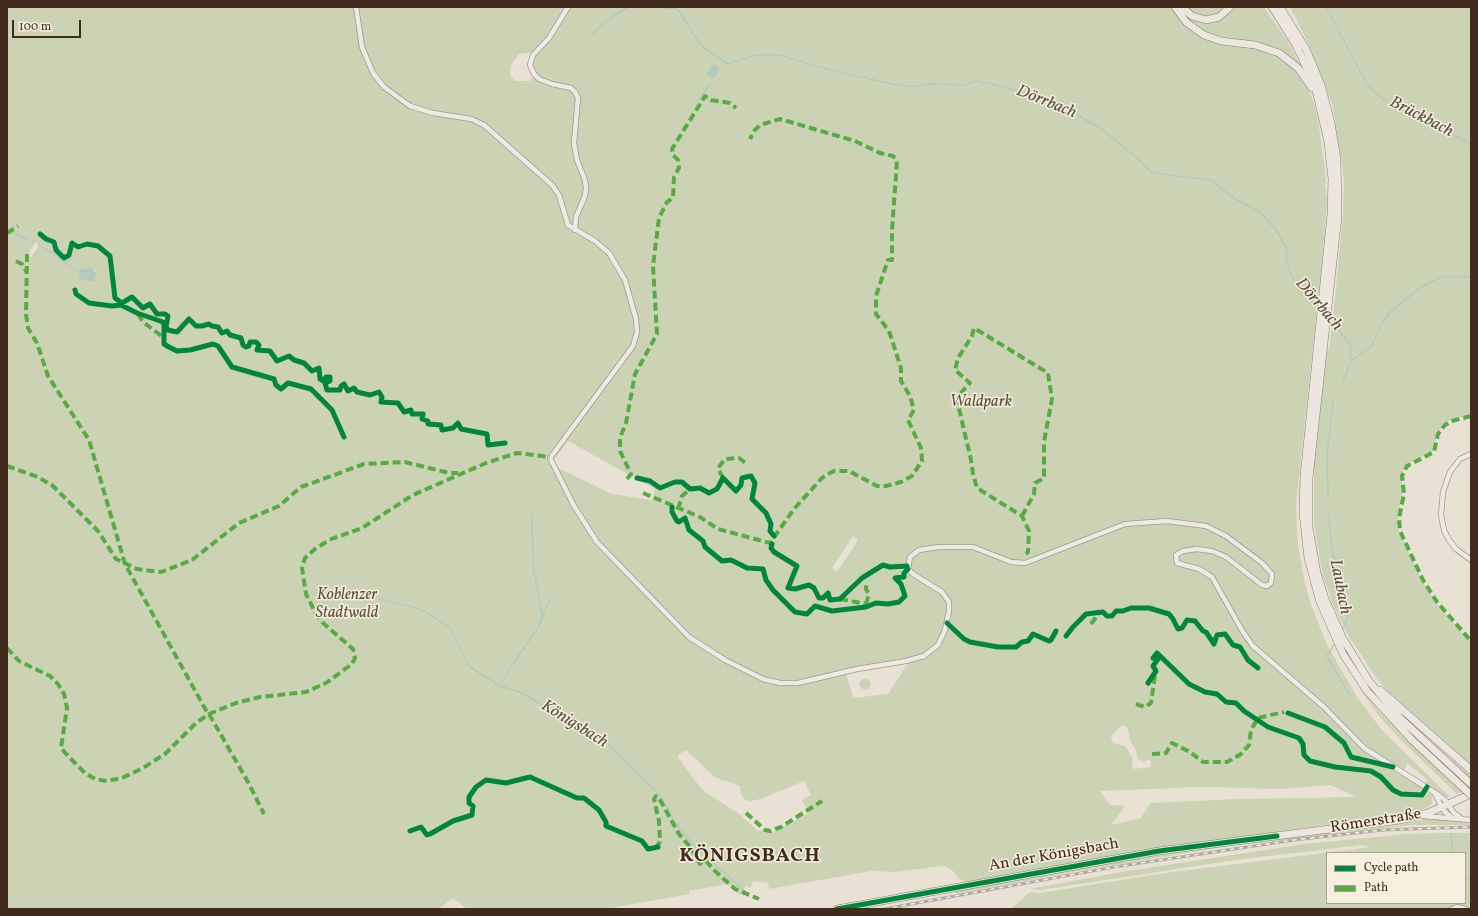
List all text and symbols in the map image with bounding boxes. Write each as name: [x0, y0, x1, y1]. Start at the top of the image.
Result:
scale bar: [14, 12, 83, 38]
text: 100 m: [19, 19, 51, 35]
water label: Dörrbach: [1013, 82, 1079, 124]
water label: Brückbach: [1386, 93, 1456, 143]
water label: Dörrbach: [1290, 274, 1346, 336]
park label: Waldpark: [950, 393, 1012, 413]
water label: Laubach: [1324, 558, 1354, 616]
park label: Koblenzer Stadtwald: [315, 586, 379, 624]
water label: Königsbach: [537, 696, 611, 754]
street label: Römerstraße: [1329, 805, 1423, 839]
street label: An der Königsbach: [988, 835, 1120, 877]
district label: KÖNIGSBACH: [679, 845, 821, 869]
legend: [1326, 852, 1466, 904]
text: Cycle path: [1364, 860, 1419, 876]
text: Path: [1364, 880, 1388, 896]

